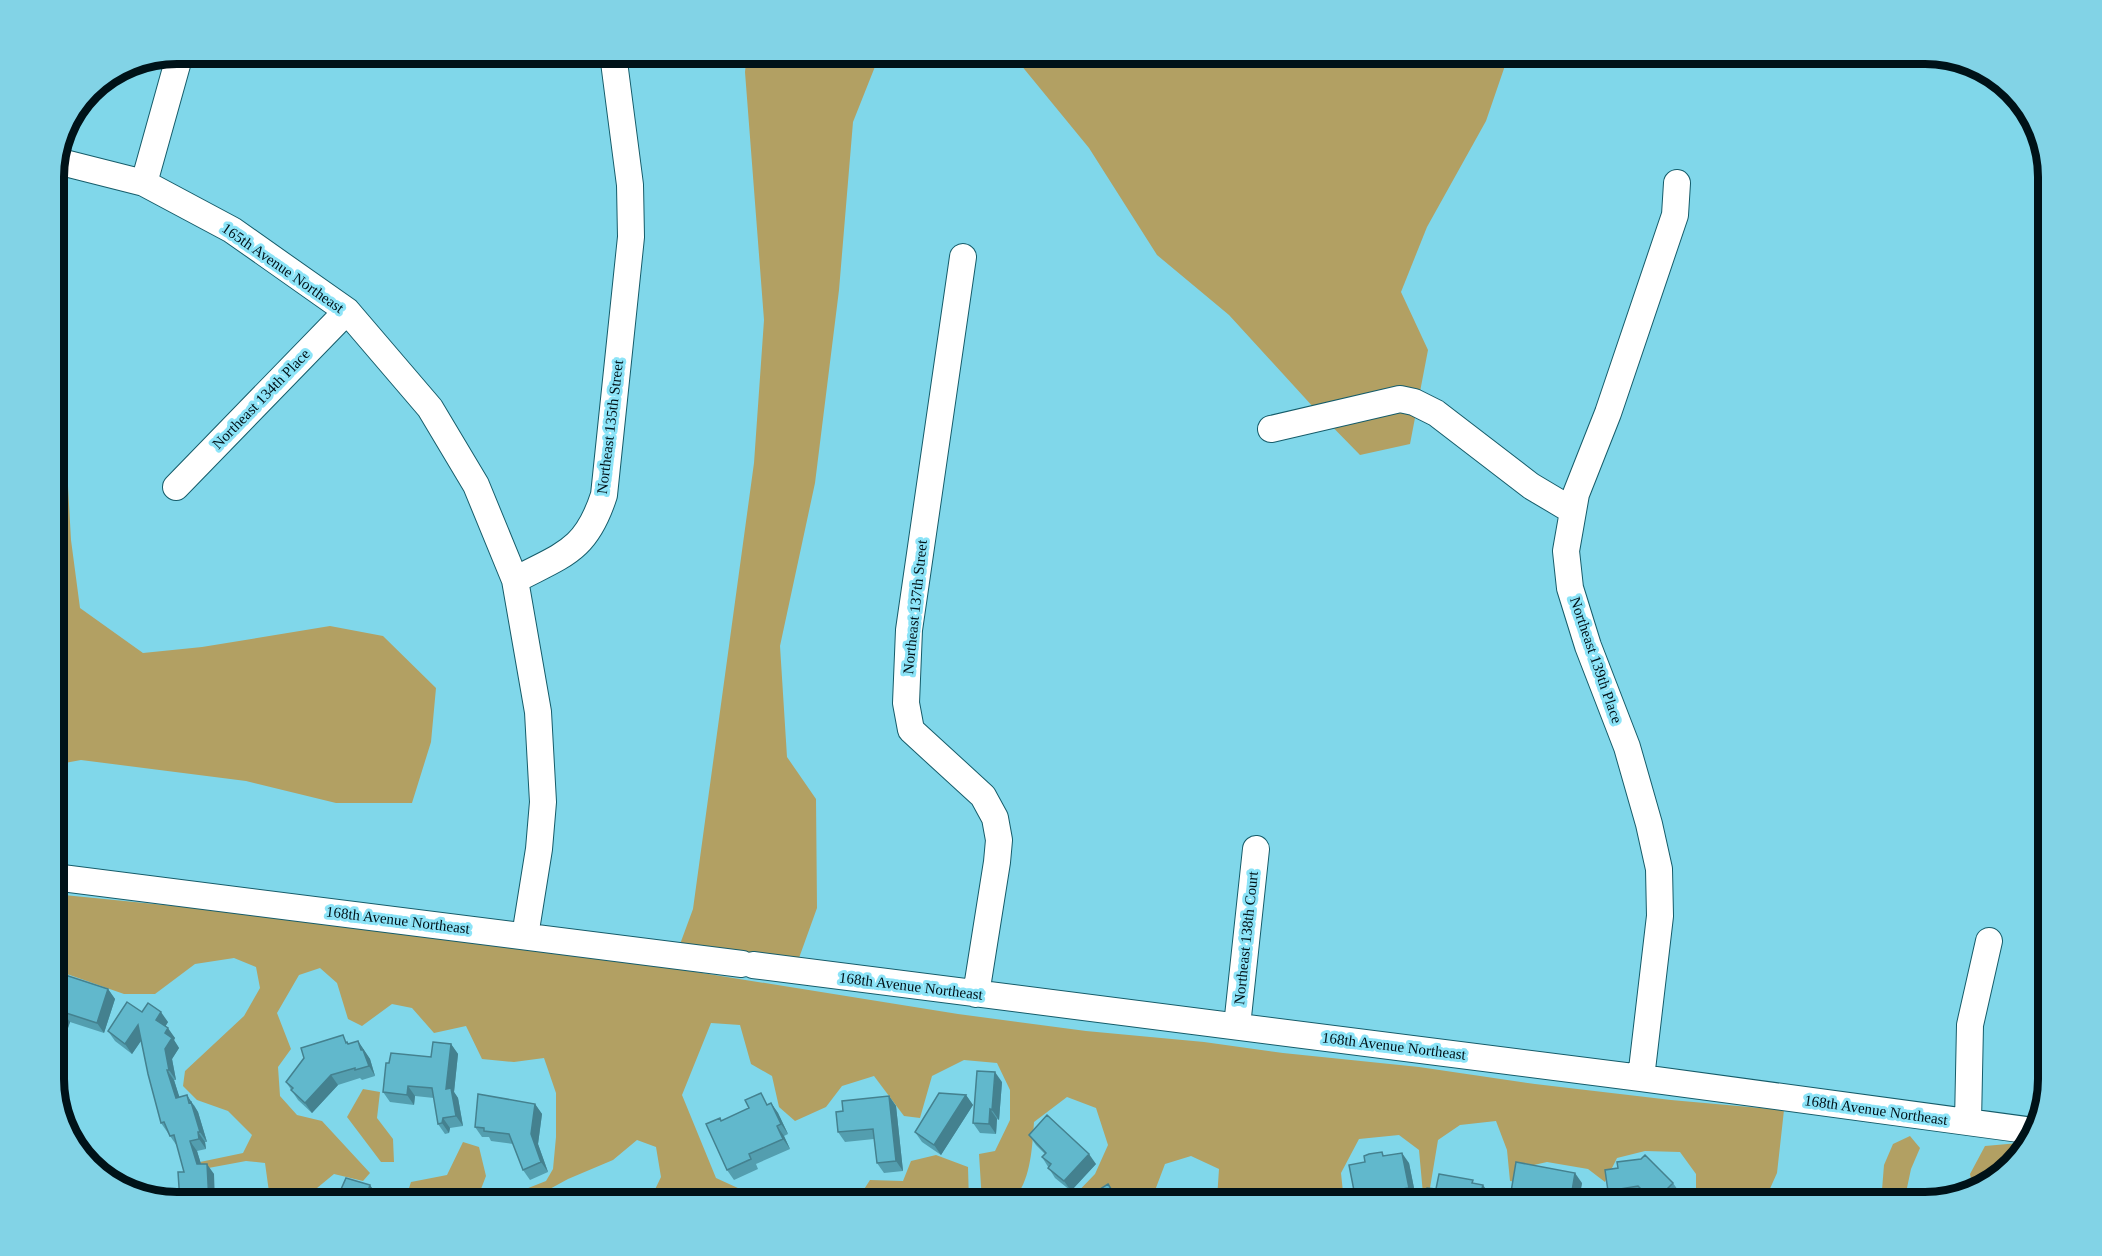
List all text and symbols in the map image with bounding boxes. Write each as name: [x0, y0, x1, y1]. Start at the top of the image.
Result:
street label: 165th Avenue Northeast: [219, 220, 348, 317]
street label: Northeast 134th Place: [209, 346, 313, 452]
street label: Northeast 135th Street: [594, 358, 626, 495]
street label: Northeast 137th Street: [900, 538, 930, 675]
street label: Northeast 139th Place: [1567, 595, 1625, 726]
street label: Northeast 138th Court: [1231, 870, 1261, 1006]
street label: 168th Avenue Northeast: [325, 903, 472, 937]
street label: 168th Avenue Northeast: [838, 969, 985, 1003]
street label: 168th Avenue Northeast: [1321, 1029, 1468, 1063]
street label: 168th Avenue Northeast: [1803, 1092, 1950, 1128]

